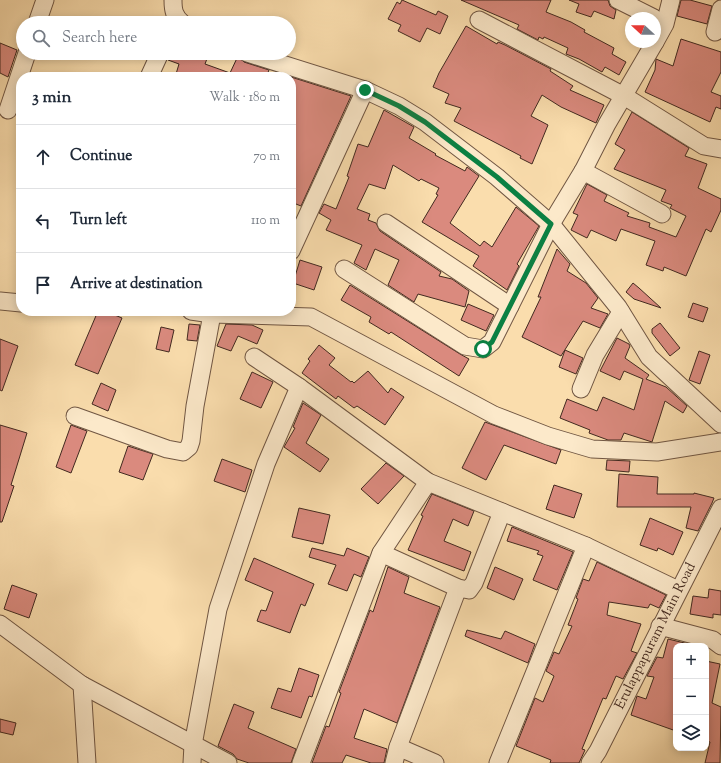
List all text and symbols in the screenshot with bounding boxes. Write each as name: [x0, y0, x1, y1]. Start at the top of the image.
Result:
north arrow: [625, 12, 661, 48]
search box: [16, 16, 296, 60]
icon: search: [30, 27, 52, 49]
text: Search here: [62, 28, 137, 49]
route end: [356, 81, 374, 99]
text: 3 min: [32, 86, 71, 110]
text: Walk · 180 m: [209, 89, 280, 107]
icon: ahead: [32, 146, 54, 168]
text: Continue: [70, 146, 132, 167]
text: 70 m: [253, 148, 280, 166]
icon: left: [32, 210, 54, 232]
text: Turn left: [70, 210, 127, 231]
text: 110 m: [251, 212, 280, 230]
icon: arrive: [32, 274, 54, 296]
text: Arrive at destination: [70, 274, 203, 295]
route start: [474, 340, 492, 358]
street label: Erulappapuram Main Road: [611, 559, 702, 713]
map controls: [673, 643, 709, 751]
button: +: [673, 643, 709, 679]
button: −: [673, 679, 709, 715]
button: layers: [673, 715, 709, 751]

